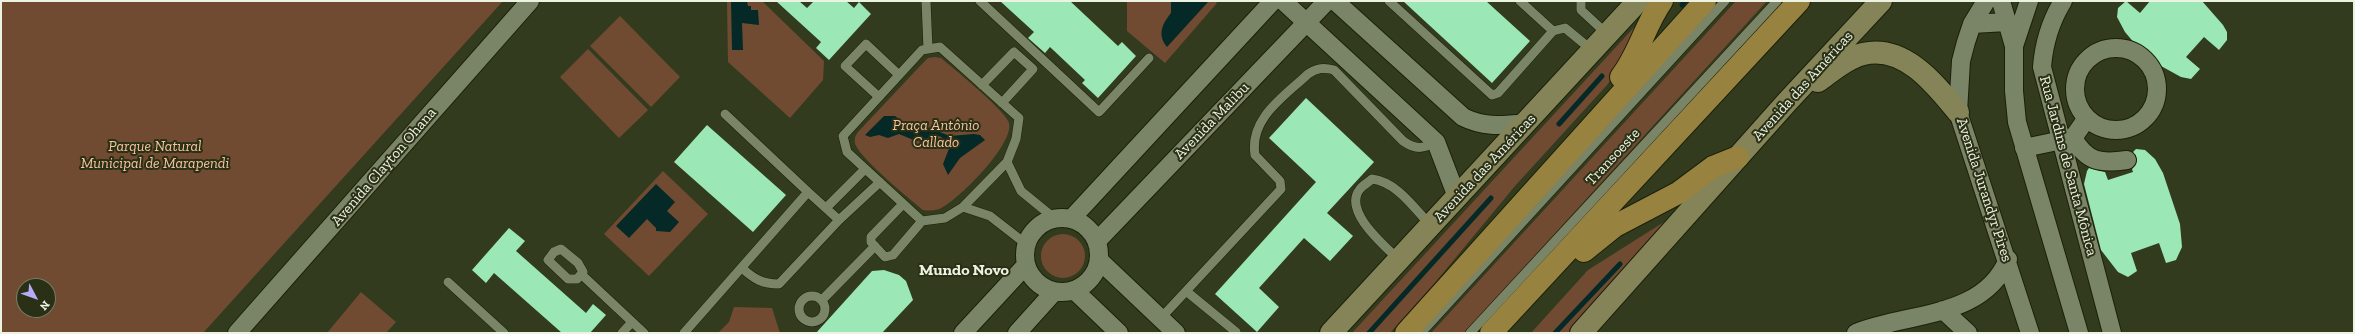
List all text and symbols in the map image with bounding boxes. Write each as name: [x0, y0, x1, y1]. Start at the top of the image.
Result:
street label: Avenida das Américas: [1749, 27, 1857, 145]
street label: Rua Jardins de Santa Mônica: [2035, 74, 2101, 258]
street label: Avenida Malibu: [1171, 79, 1253, 163]
street label: Avenida Clayton Ohana: [328, 104, 440, 230]
street label: Avenida das Américas: [1430, 110, 1540, 226]
street label: Avenida Jurandyr Pires: [1952, 116, 2016, 264]
park label: Praça Antônio Callado: [892, 117, 980, 152]
street label: Transoeste: [1582, 125, 1644, 189]
park label: Parque Natural Municipal de Marapendi: [81, 138, 229, 173]
district label: Mundo Novo: [919, 260, 1009, 280]
north arrow: [16, 278, 56, 318]
text: N: [37, 298, 52, 313]

